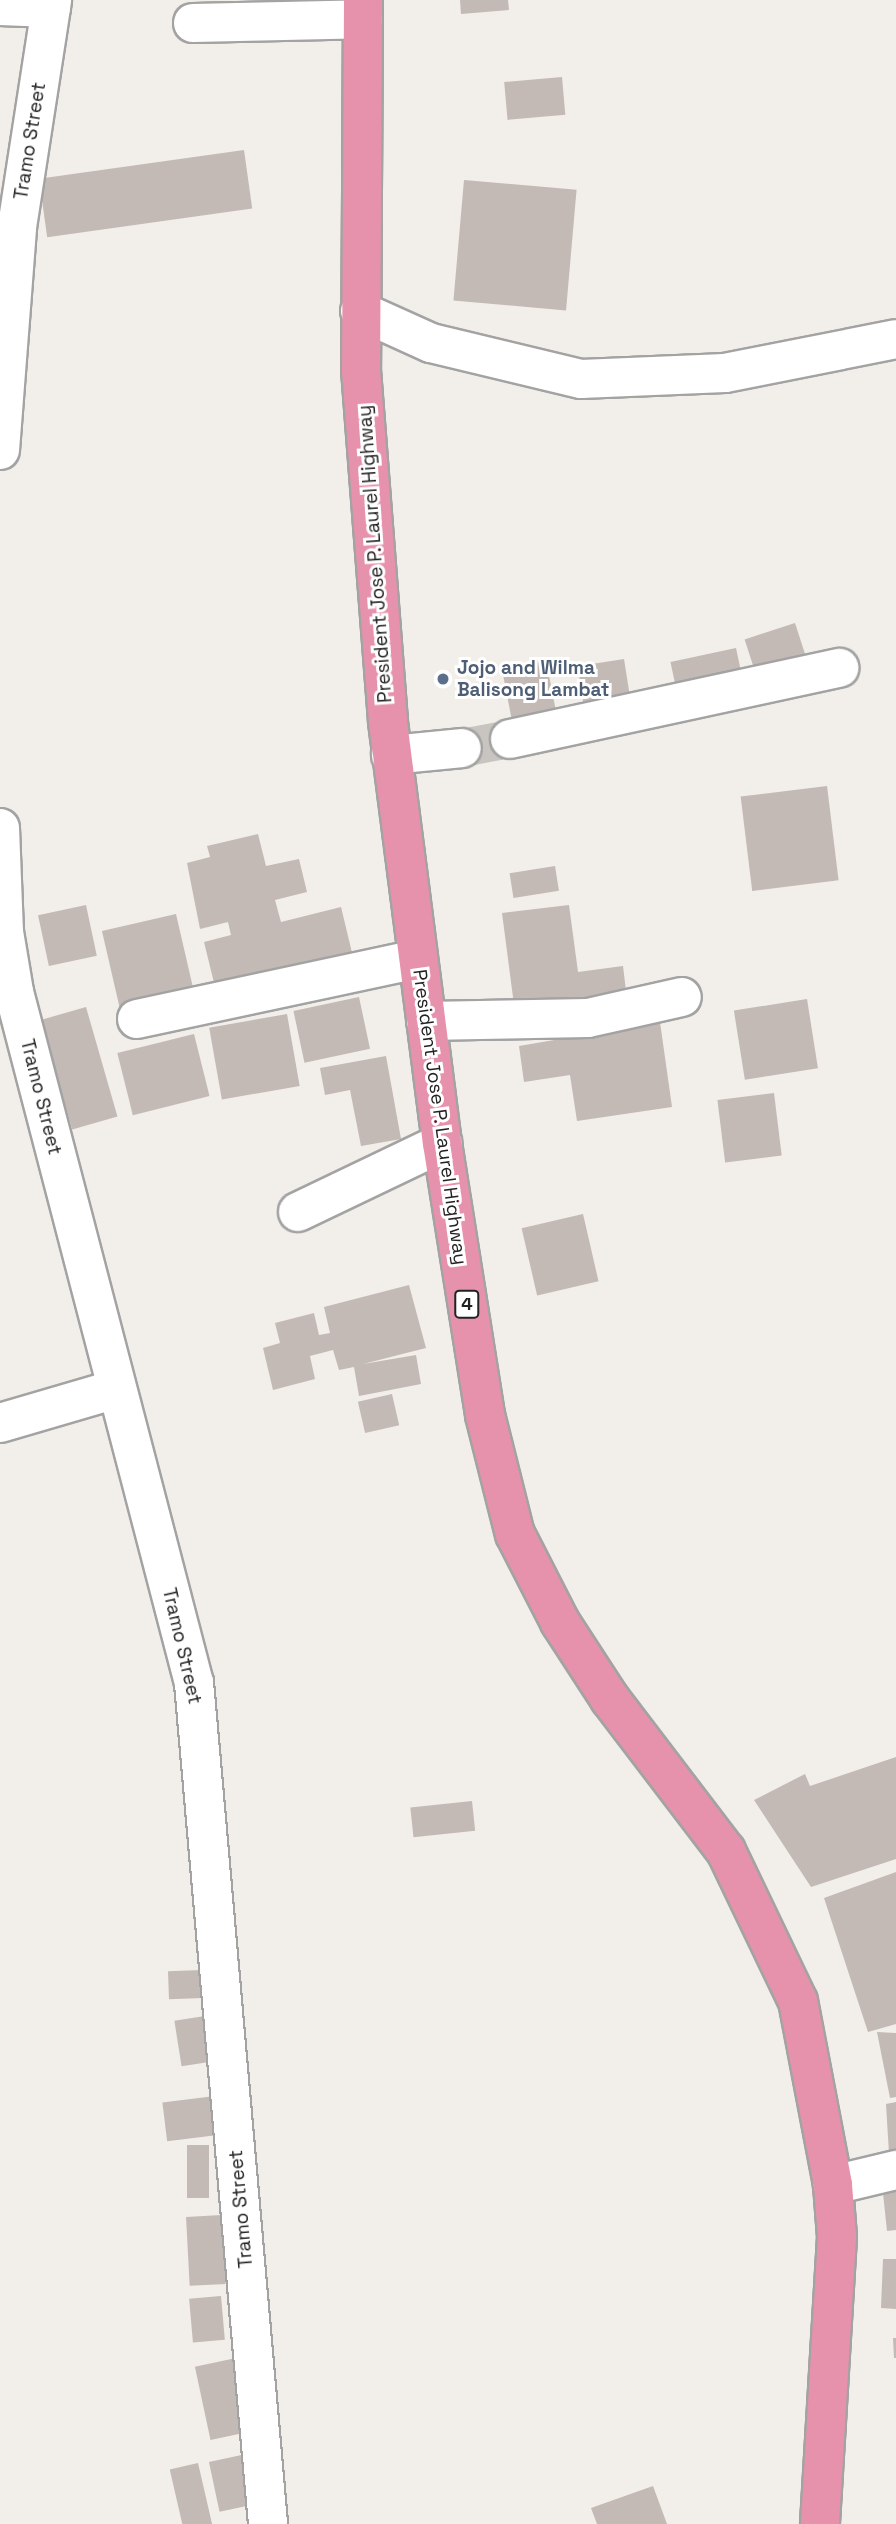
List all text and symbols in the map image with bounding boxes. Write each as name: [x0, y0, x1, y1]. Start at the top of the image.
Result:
street label: Tramo Street: [9, 81, 51, 201]
street label: President Jose P. Laurel Highway: [353, 404, 397, 704]
place label: Jojo and Wilma Balisong Lambat: [457, 657, 610, 701]
marker: Jojo and Wilma Balisong Lambat: [435, 671, 451, 687]
street label: President Jose P. Laurel Highway: [408, 967, 472, 1267]
street label: Tramo Street: [16, 1037, 66, 1157]
road number: 4: [453, 1289, 481, 1318]
street label: Tramo Street: [158, 1586, 206, 1706]
street label: Tramo Street: [224, 2149, 258, 2269]

